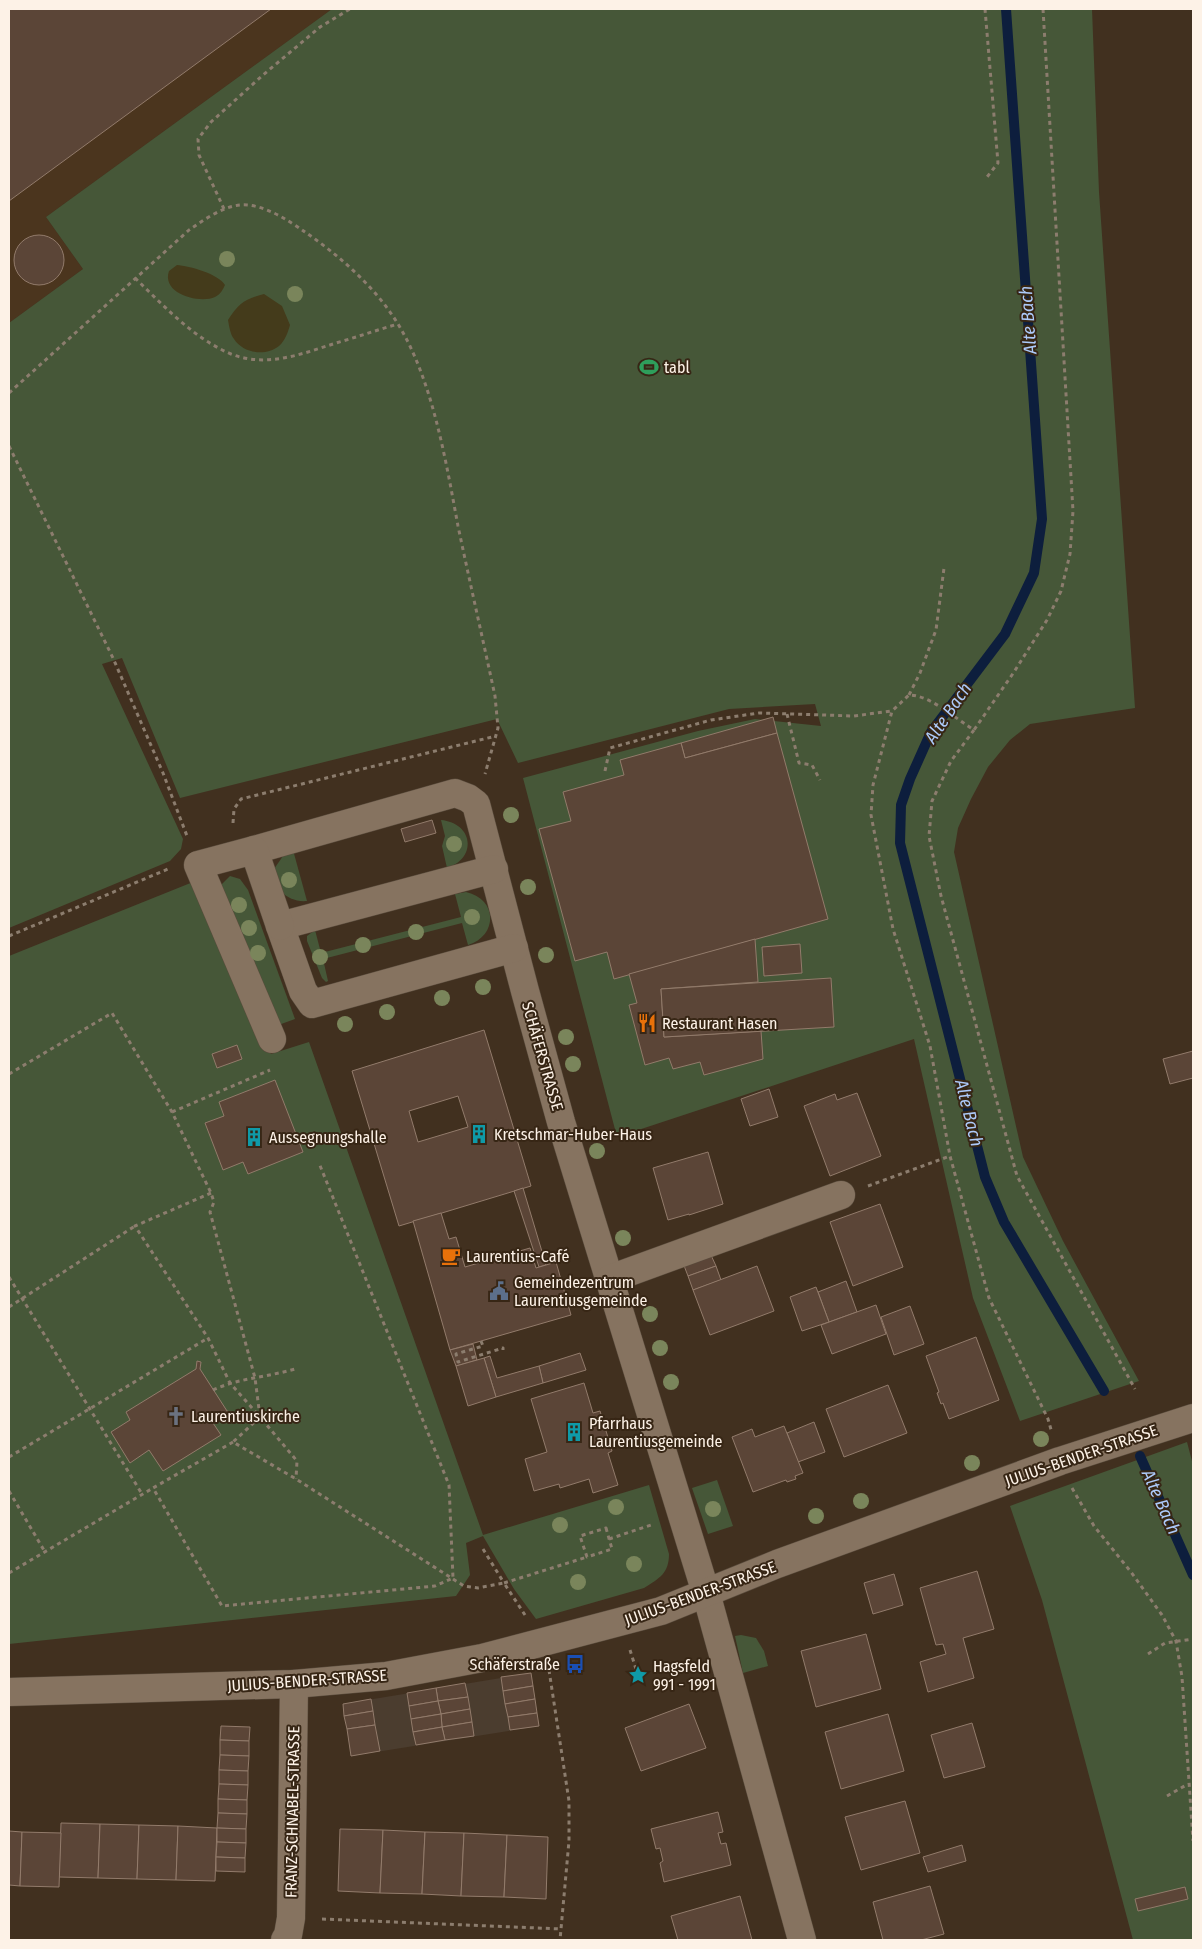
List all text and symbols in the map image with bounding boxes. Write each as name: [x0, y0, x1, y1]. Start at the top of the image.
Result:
water label: Alte Bach: [1015, 285, 1041, 356]
sports icon: tabl: [638, 356, 660, 378]
place label: tabl: [664, 358, 690, 377]
water label: Alte Bach: [919, 678, 976, 748]
street label: SCHÄFERSTRASSE: [518, 999, 567, 1113]
restaurant icon: Restaurant Hasen: [636, 1012, 658, 1034]
place label: Restaurant Hasen: [662, 1014, 778, 1033]
water label: Alte Bach: [950, 1076, 988, 1149]
building icon: Kretschmar-Huber-Haus: [468, 1123, 490, 1145]
place label: Kretschmar-Huber-Haus: [494, 1125, 652, 1144]
building icon: Aussegnungshalle: [243, 1126, 265, 1148]
place label: Aussegnungshalle: [269, 1128, 387, 1147]
cafe icon: Laurentius-Café: [440, 1245, 462, 1267]
place label: Laurentius-Café: [466, 1247, 569, 1266]
place label: Gemeindezentrum Laurentiusgemeinde: [514, 1273, 648, 1310]
public building icon: Gemeindezentrum Laurentiusgemeinde: [488, 1280, 510, 1302]
church icon: Laurentiuskirche: [165, 1405, 187, 1427]
place label: Laurentiuskirche: [191, 1407, 300, 1426]
place label: Pfarrhaus Laurentiusgemeinde: [589, 1414, 723, 1451]
street label: JULIUS-BENDER-STRASSE: [1002, 1420, 1160, 1490]
building icon: Pfarrhaus Laurentiusgemeinde: [563, 1421, 585, 1443]
water label: Alte Bach: [1137, 1465, 1185, 1538]
street label: JULIUS-BENDER-STRASSE: [622, 1557, 779, 1630]
bus stop icon: Schäferstraße: [564, 1653, 586, 1675]
place label: Schäferstraße: [469, 1655, 560, 1674]
place label: Hagsfeld 991 - 1991: [653, 1657, 716, 1694]
place icon: Hagsfeld 991 - 1991: [627, 1664, 649, 1686]
street label: JULIUS-BENDER-STRASSE: [227, 1665, 387, 1696]
street label: FRANZ-SCHNABEL-STRASSE: [282, 1726, 303, 1898]

